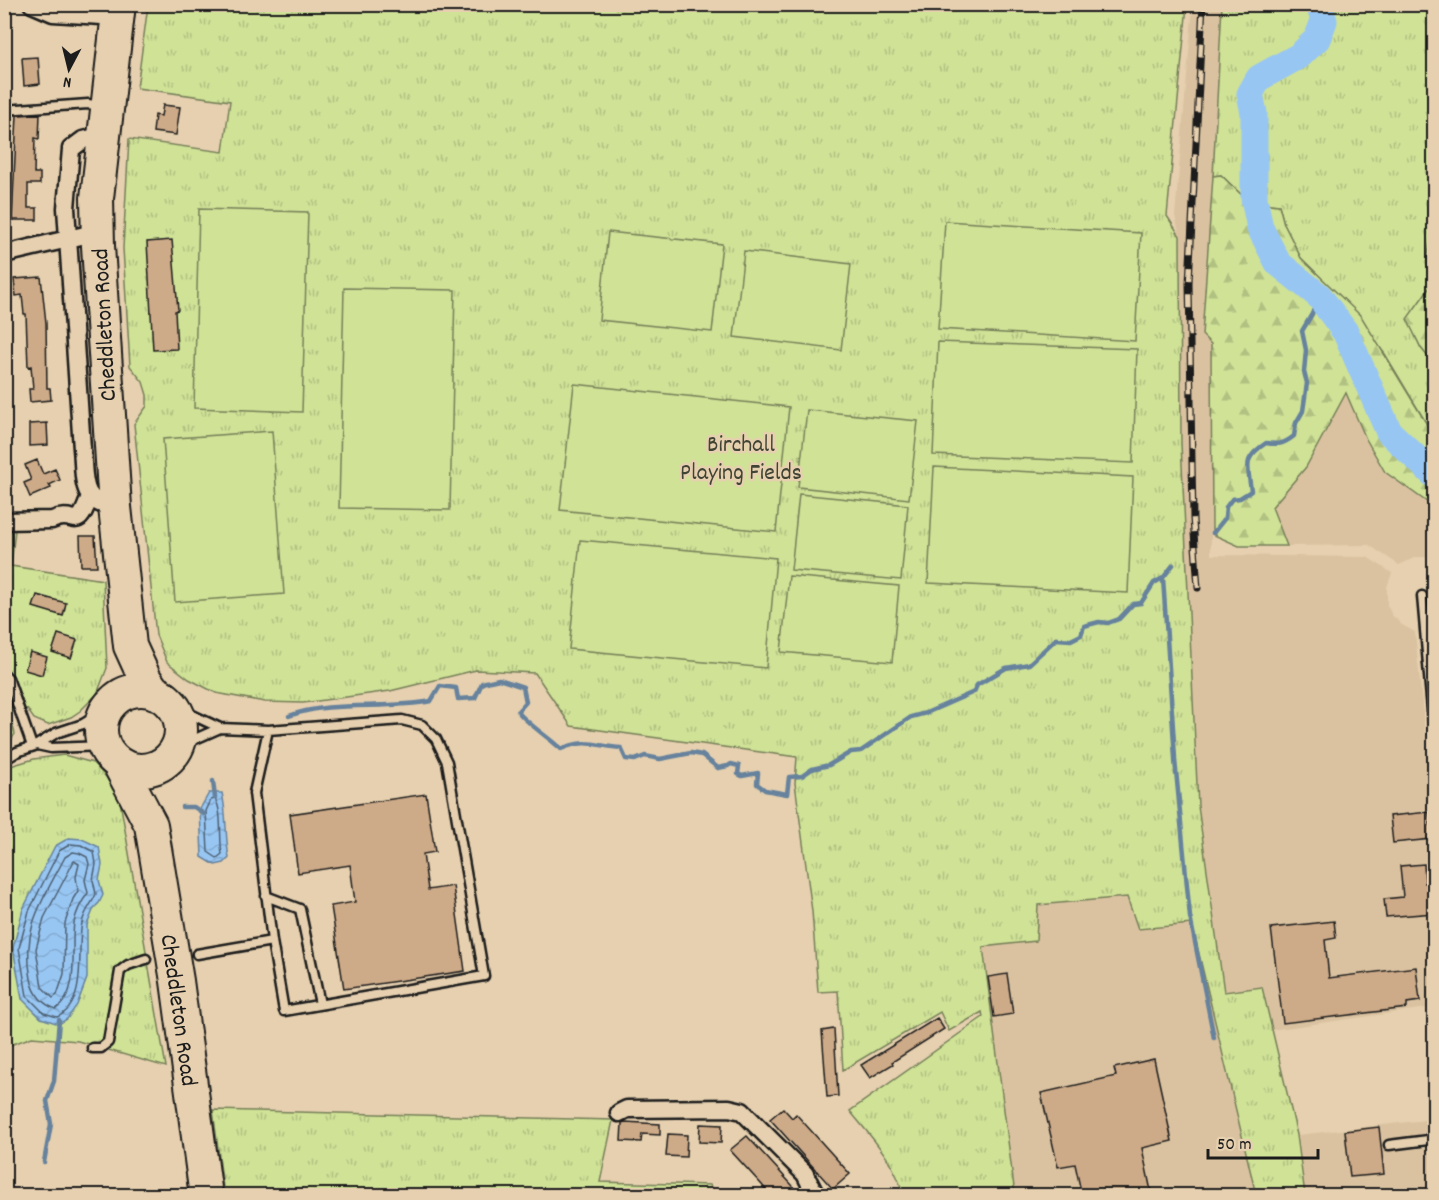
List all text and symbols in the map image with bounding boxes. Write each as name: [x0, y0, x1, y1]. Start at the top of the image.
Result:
north arrow: [39, 39, 99, 99]
text: N: [62, 69, 73, 93]
street label: Cheddleton Road: [85, 247, 127, 402]
park label: Birchall Playing Fields: [680, 429, 802, 491]
street label: Cheddleton Road: [150, 932, 205, 1089]
scale bar: [1208, 1122, 1318, 1160]
text: 50 m: [1217, 1133, 1252, 1158]

